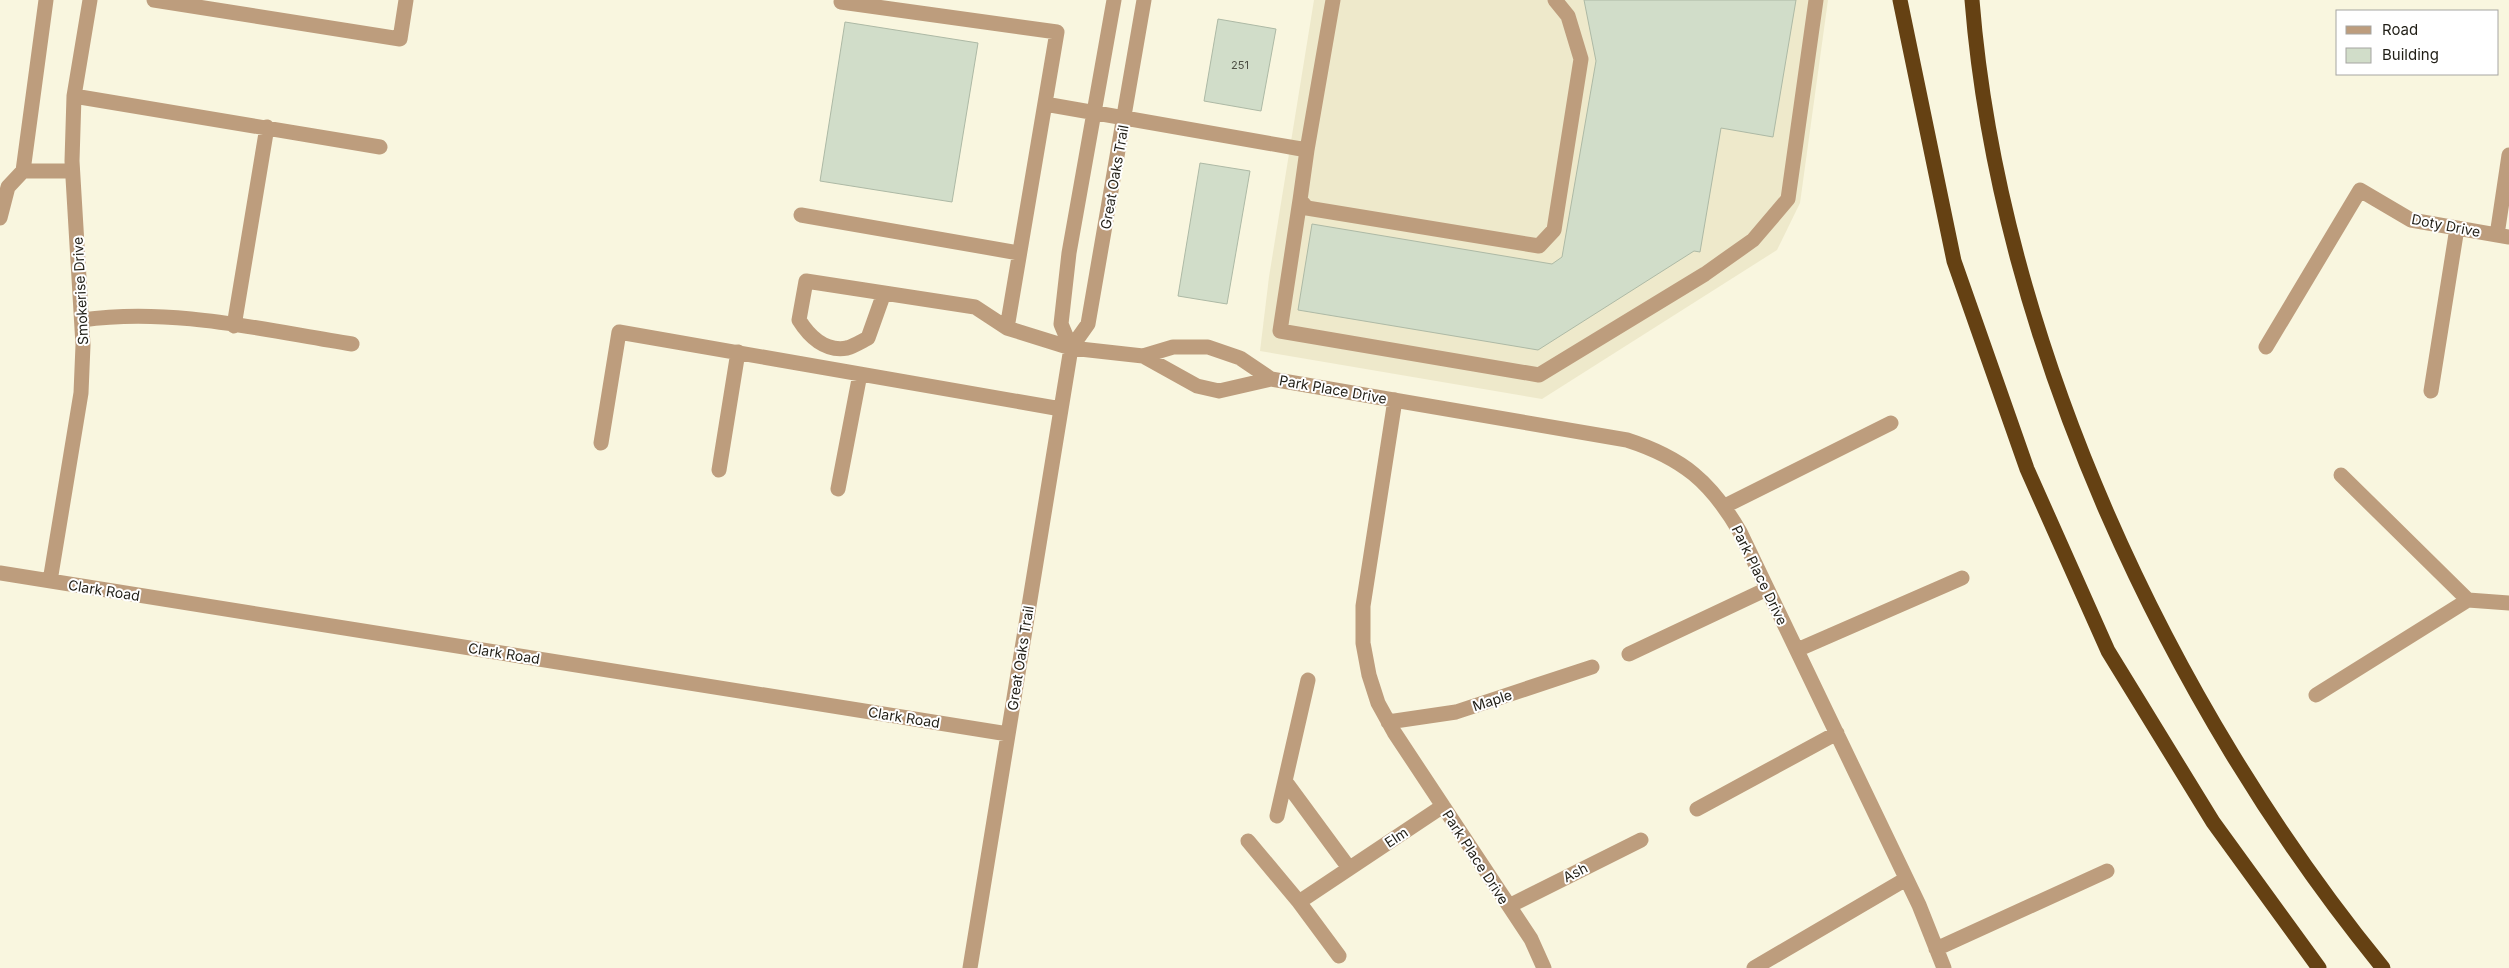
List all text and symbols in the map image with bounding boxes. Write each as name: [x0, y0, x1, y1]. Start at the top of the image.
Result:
legend: [2336, 10, 2499, 75]
text: Road: [2382, 20, 2418, 39]
text: Building: [2382, 45, 2439, 64]
house number: 251: [1231, 58, 1249, 72]
street label: Great Oaks Trail: [1096, 123, 1132, 231]
street label: Doty Drive: [2410, 210, 2482, 240]
street label: Smokerise Drive: [69, 236, 91, 346]
street label: Park Place Drive: [1278, 371, 1388, 407]
street label: Park Place Drive: [1728, 522, 1792, 628]
street label: Clark Road: [67, 576, 141, 604]
street label: Great Oaks Trail: [1003, 604, 1037, 712]
street label: Clark Road: [467, 639, 541, 667]
street label: Maple: [1470, 686, 1514, 714]
street label: Clark Road: [867, 703, 941, 731]
street label: Park Place Drive: [1439, 807, 1513, 907]
street label: Elm: [1381, 823, 1411, 851]
street label: Ash: [1560, 859, 1590, 885]

